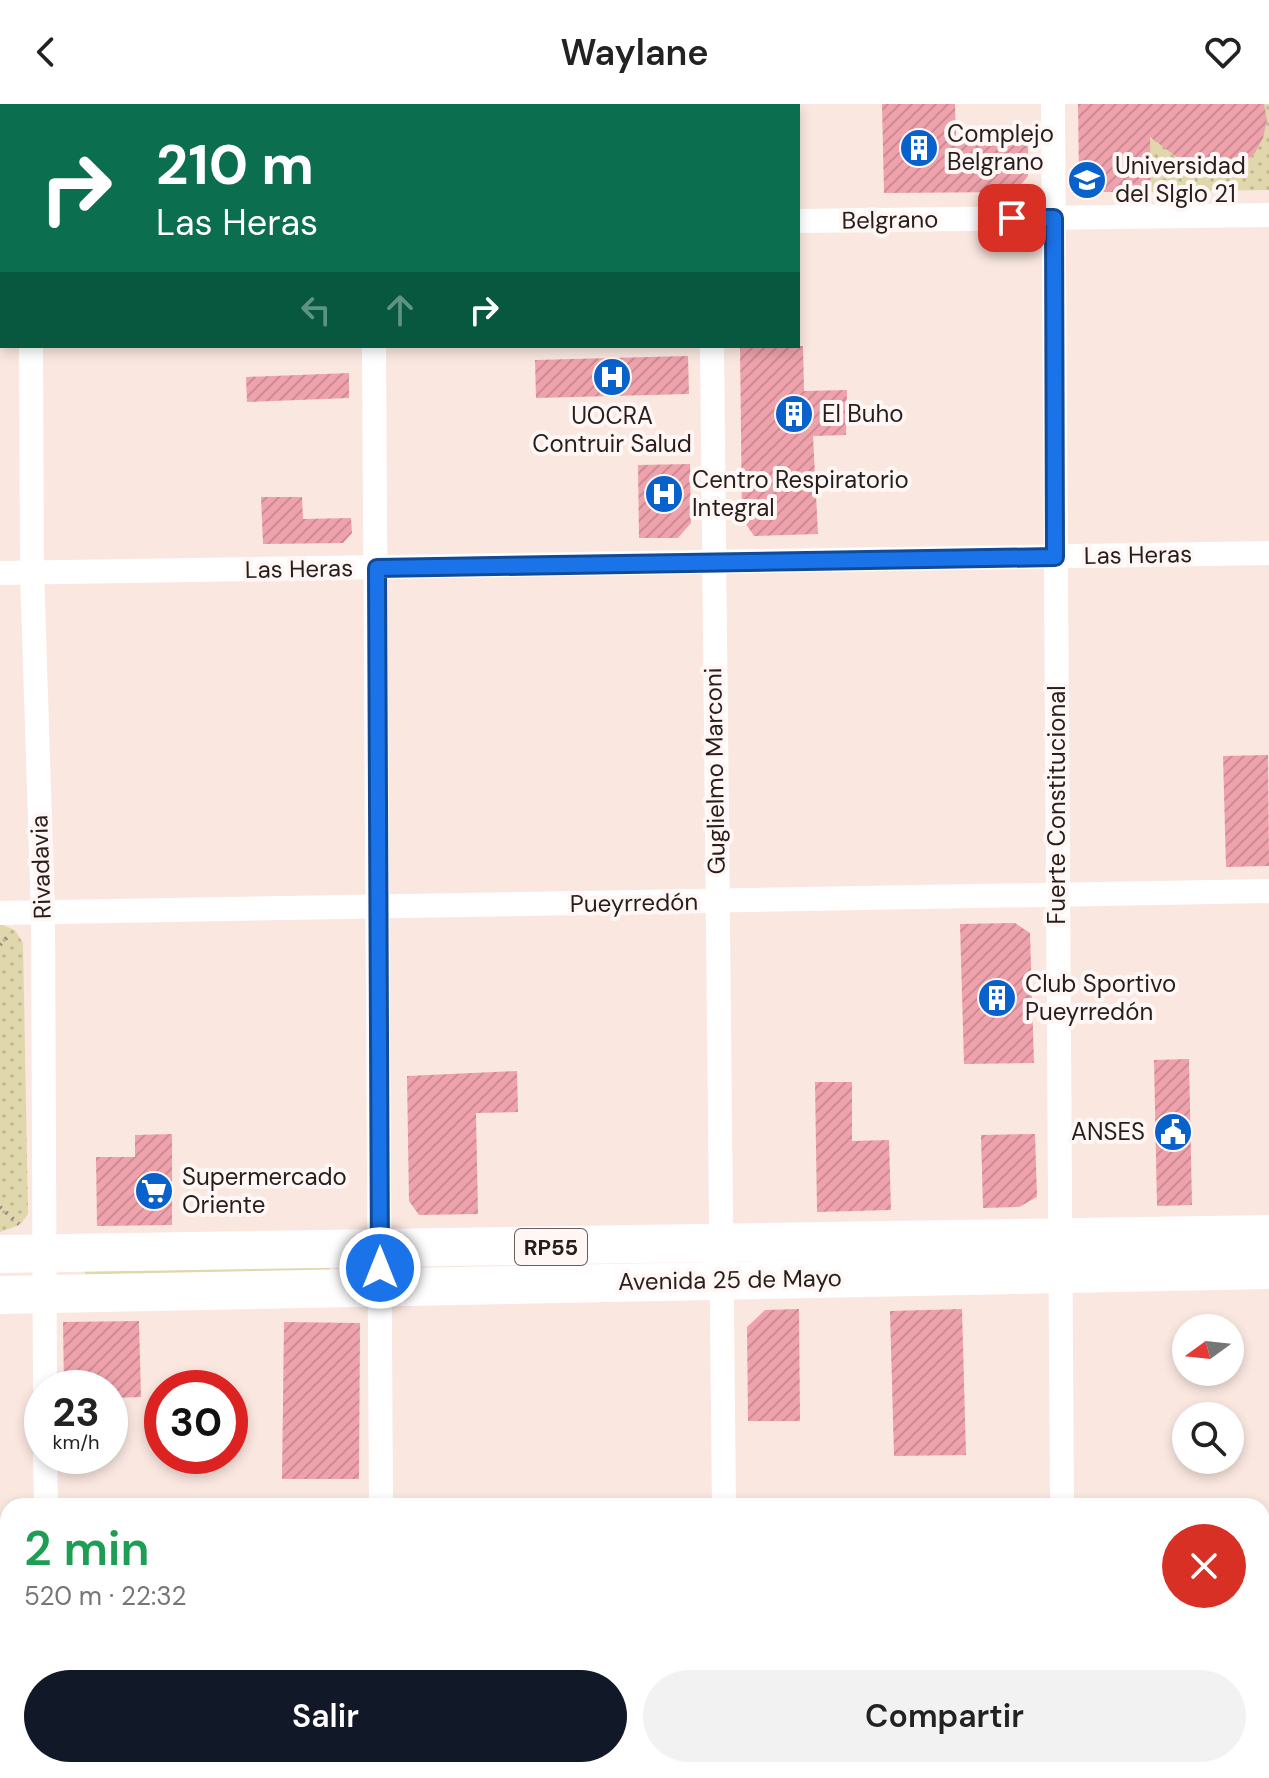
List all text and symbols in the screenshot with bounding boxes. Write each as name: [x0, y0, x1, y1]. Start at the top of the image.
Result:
text: Waylane: [560, 29, 709, 76]
icon: back: [24, 30, 68, 74]
icon: heart: [1201, 30, 1245, 74]
place label: Complejo Belgrano: [947, 118, 1054, 177]
building icon: Complejo Belgrano: [898, 127, 940, 169]
text: 210 m: [156, 128, 314, 201]
icon: right: [24, 136, 128, 240]
place label: Universidad del SIglo 21: [1115, 150, 1246, 209]
school or university icon: Universidad del SIglo 21: [1066, 159, 1108, 201]
pin: [978, 184, 1046, 252]
icon: arrive: [990, 196, 1034, 240]
text: Las Heras: [156, 199, 318, 246]
street label: Belgrano: [841, 203, 939, 236]
icon: left: [294, 288, 338, 332]
icon: ahead: [378, 288, 422, 332]
icon: right: [462, 288, 506, 332]
hospital icon: UOCRA Contruir Salud: [591, 356, 633, 398]
building icon: El Buho: [773, 393, 815, 435]
place label: El Buho: [822, 398, 904, 429]
place label: UOCRA Contruir Salud: [532, 400, 692, 459]
place label: Centro Respiratorio Integral: [692, 464, 909, 523]
hospital icon: Centro Respiratorio Integral: [643, 473, 685, 515]
street label: Las Heras: [1084, 538, 1192, 571]
street label: Las Heras: [245, 552, 353, 585]
street label: Guglielmo Marconi: [697, 667, 732, 875]
street label: Fuerte Constitucional: [1041, 685, 1072, 925]
street label: Rivadavia: [23, 814, 58, 920]
street label: Pueyrredón: [570, 886, 698, 919]
place label: Club Sportivo Pueyrredón: [1025, 968, 1176, 1027]
building icon: Club Sportivo Pueyrredón: [976, 977, 1018, 1019]
public building icon: ANSES: [1152, 1111, 1194, 1153]
place label: ANSES: [1071, 1116, 1145, 1147]
place label: Supermercado Oriente: [182, 1161, 347, 1220]
supermarket icon: Supermercado Oriente: [133, 1170, 175, 1212]
position arrow: [338, 1226, 422, 1310]
road number: RP55: [515, 1229, 587, 1265]
street label: Avenida 25 de Mayo: [618, 1262, 842, 1297]
north arrow: [1172, 1314, 1244, 1386]
map controls: [1172, 1314, 1244, 1474]
speed limit sign: 30: [144, 1370, 248, 1474]
text: 23: [52, 1386, 100, 1438]
button: search: [1172, 1402, 1244, 1474]
text: km/h: [52, 1429, 100, 1455]
text: 2 min: [24, 1517, 150, 1580]
button: close: [1162, 1524, 1246, 1608]
text: 520 m · 22:32: [24, 1579, 187, 1613]
button: Salir: [24, 1670, 627, 1762]
button: Compartir: [643, 1670, 1246, 1762]

